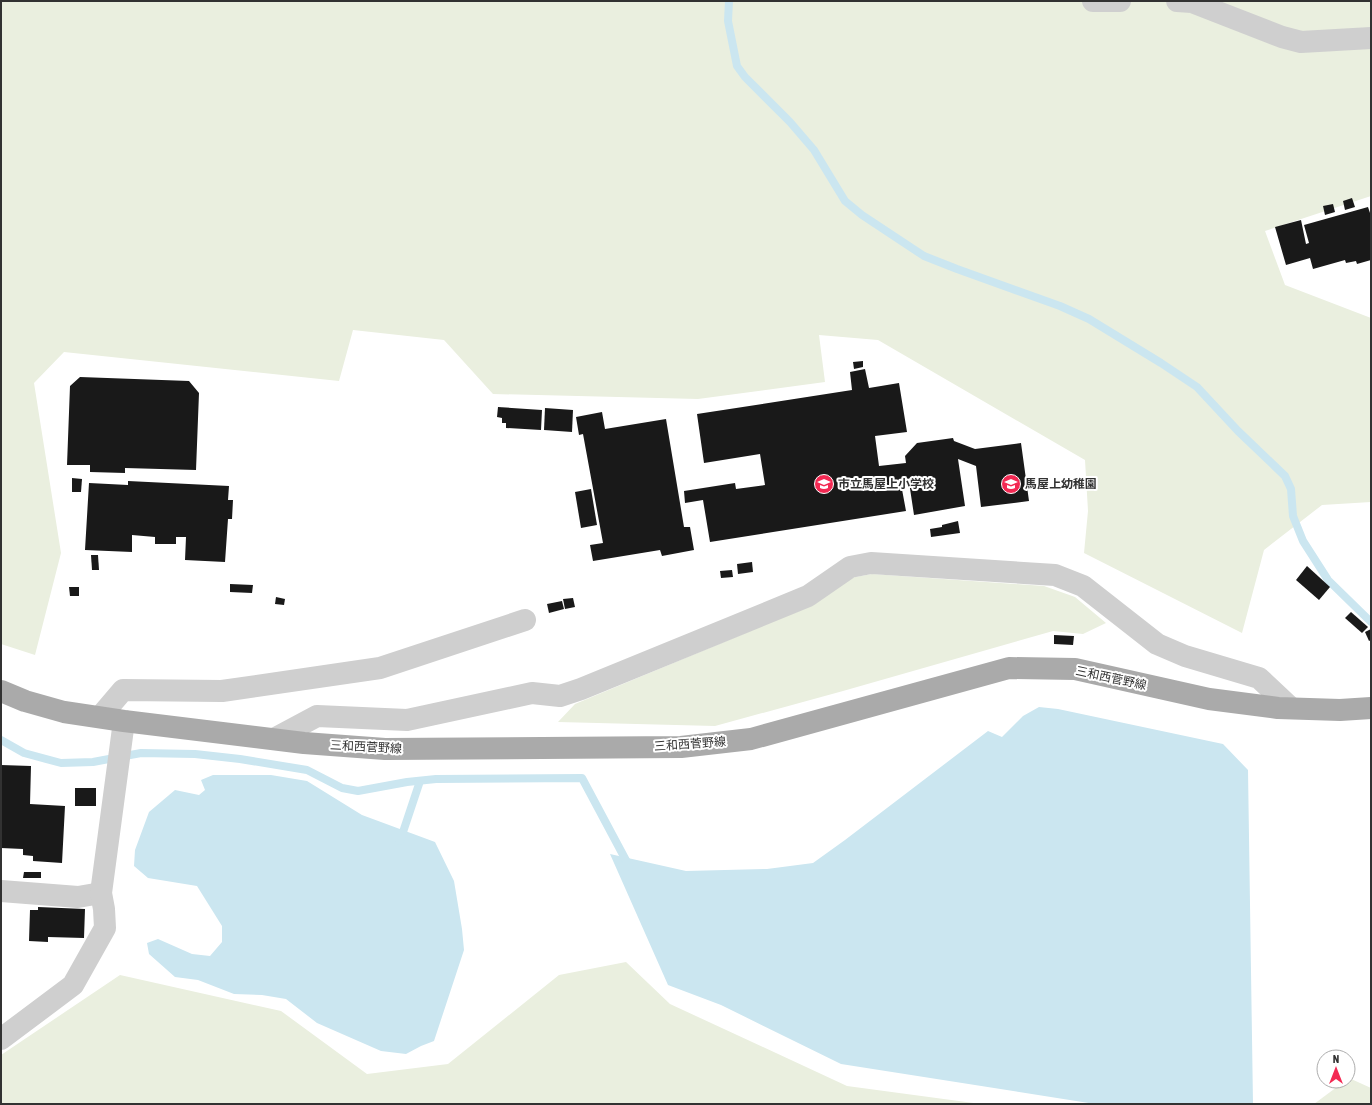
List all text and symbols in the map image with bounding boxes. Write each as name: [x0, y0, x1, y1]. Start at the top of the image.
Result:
school or university icon: 市立馬屋上小学校: [813, 473, 835, 495]
school or university icon: 馬屋上幼稚園: [1000, 473, 1022, 495]
place label: 市立馬屋上小学校: [838, 477, 934, 491]
place label: 馬屋上幼稚園: [1025, 477, 1097, 491]
street label: 三和西菅野線: [1074, 664, 1148, 692]
street label: 三和西菅野線: [654, 735, 726, 753]
street label: 三和西菅野線: [330, 738, 402, 756]
north arrow: [1316, 1049, 1356, 1089]
text: N: [1333, 1053, 1339, 1065]

